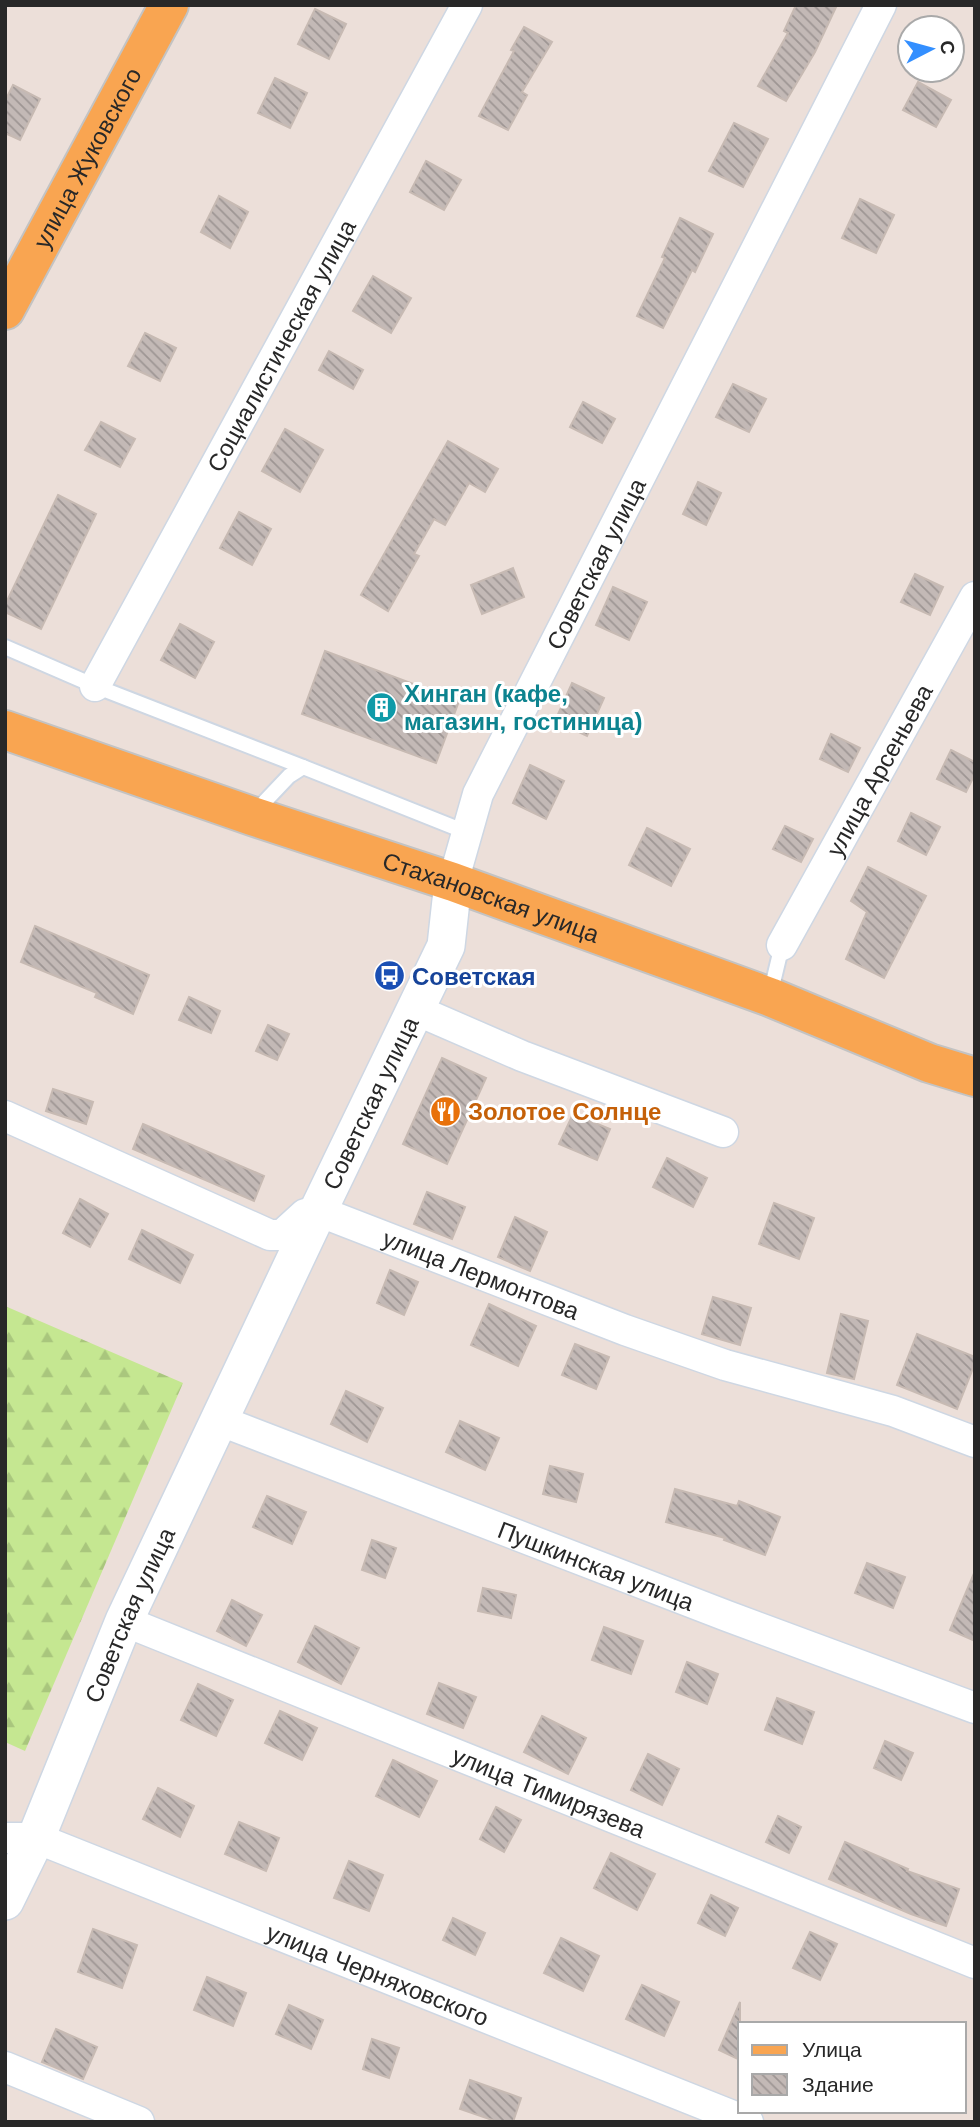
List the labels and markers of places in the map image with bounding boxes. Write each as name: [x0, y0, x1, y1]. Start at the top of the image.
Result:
place label: Хинган (кафе, магазин, гостиница): [404, 680, 642, 735]
building icon: Хинган (кафе, магазин, гостиница): [364, 690, 398, 724]
bus stop icon: Советская: [372, 959, 406, 993]
place label: Советская: [412, 963, 536, 990]
restaurant icon: Золотое Солнце: [428, 1094, 462, 1128]
place label: Золотое Солнце: [468, 1098, 661, 1125]

